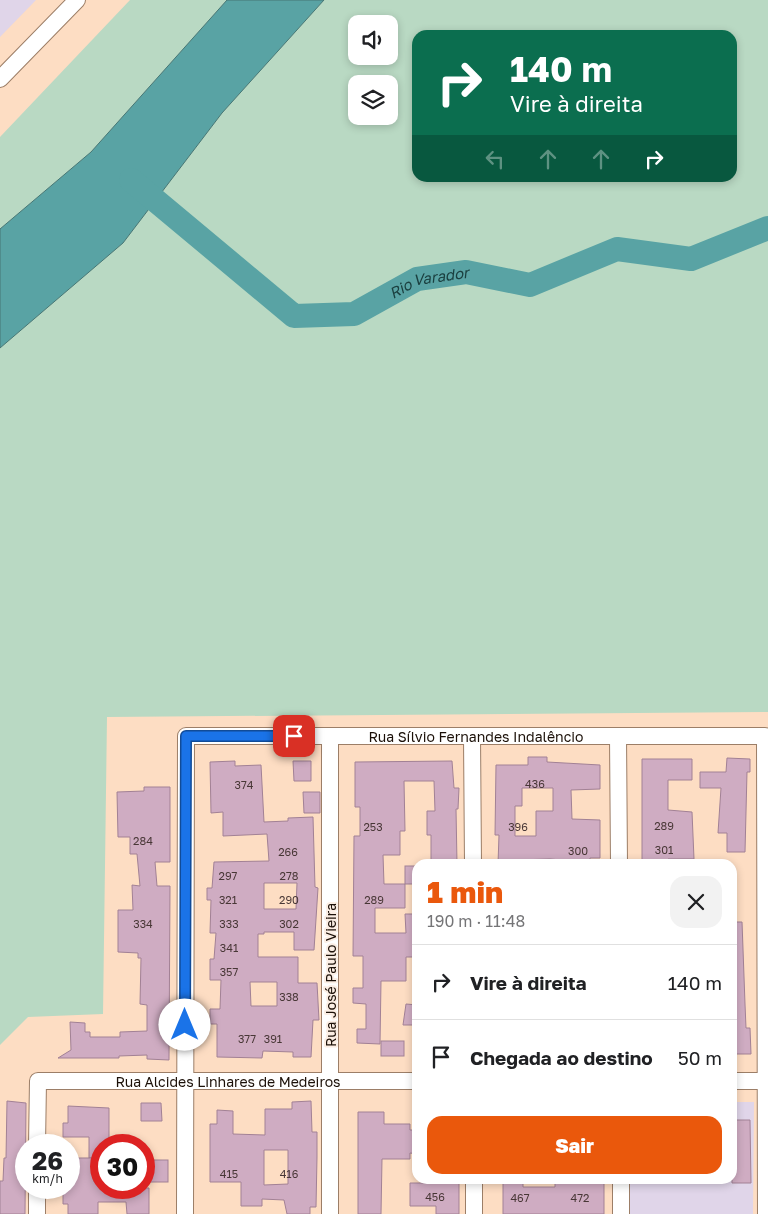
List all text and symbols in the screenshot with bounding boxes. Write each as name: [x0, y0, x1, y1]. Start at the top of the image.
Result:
map controls: [348, 15, 398, 125]
button: sound: [348, 15, 398, 65]
text: 140 m: [510, 48, 612, 90]
icon: right: [427, 50, 492, 115]
button: layers: [348, 75, 398, 125]
text: Vire à direita: [510, 90, 643, 117]
icon: left: [481, 145, 509, 173]
icon: ahead: [534, 145, 562, 173]
icon: ahead: [587, 145, 615, 173]
icon: right: [640, 145, 668, 173]
water label: Rio Varador: [386, 262, 472, 302]
pin: [273, 715, 315, 757]
icon: arrive: [280, 722, 308, 750]
street label: Rua Sílvio Fernandes Indalêncio: [368, 728, 584, 745]
house number: 436: [525, 777, 545, 790]
house number: 374: [235, 778, 254, 791]
house number: 289: [654, 819, 674, 832]
house number: 253: [363, 820, 383, 833]
house number: 396: [508, 820, 528, 833]
house number: 284: [133, 834, 153, 847]
house number: 301: [655, 843, 673, 856]
house number: 300: [568, 844, 588, 857]
house number: 266: [278, 845, 298, 858]
house number: 297: [219, 869, 238, 882]
house number: 278: [280, 869, 299, 882]
text: 1 min: [427, 874, 503, 910]
button: close: [670, 876, 722, 928]
house number: 321: [219, 893, 237, 906]
house number: 290: [279, 893, 299, 906]
house number: 289: [364, 893, 384, 906]
street label: Rua José Paulo Vieira: [322, 903, 339, 1047]
text: 190 m · 11:48: [427, 911, 525, 931]
house number: 334: [133, 917, 153, 930]
house number: 333: [219, 917, 239, 930]
house number: 302: [279, 917, 299, 930]
house number: 341: [220, 941, 238, 954]
house number: 357: [220, 965, 238, 978]
icon: right: [427, 968, 455, 996]
text: Vire à direita: [470, 971, 587, 994]
text: 140 m: [668, 971, 722, 994]
house number: 338: [279, 990, 299, 1003]
position arrow: [158, 998, 210, 1050]
house number: 377: [238, 1032, 256, 1045]
house number: 391: [264, 1032, 282, 1045]
icon: arrive: [427, 1043, 455, 1071]
text: Chegada ao destino: [470, 1046, 653, 1069]
text: 50 m: [678, 1046, 722, 1069]
street label: Rua Alcides Linhares de Medeiros: [115, 1073, 341, 1090]
button: Sair: [427, 1116, 722, 1174]
speed limit sign: 30: [90, 1134, 155, 1199]
text: 26: [32, 1145, 63, 1176]
house number: 415: [220, 1167, 238, 1180]
house number: 416: [280, 1167, 299, 1180]
text: km/h: [32, 1171, 63, 1186]
house number: 456: [425, 1190, 445, 1203]
house number: 467: [510, 1191, 530, 1204]
house number: 472: [571, 1191, 589, 1204]

